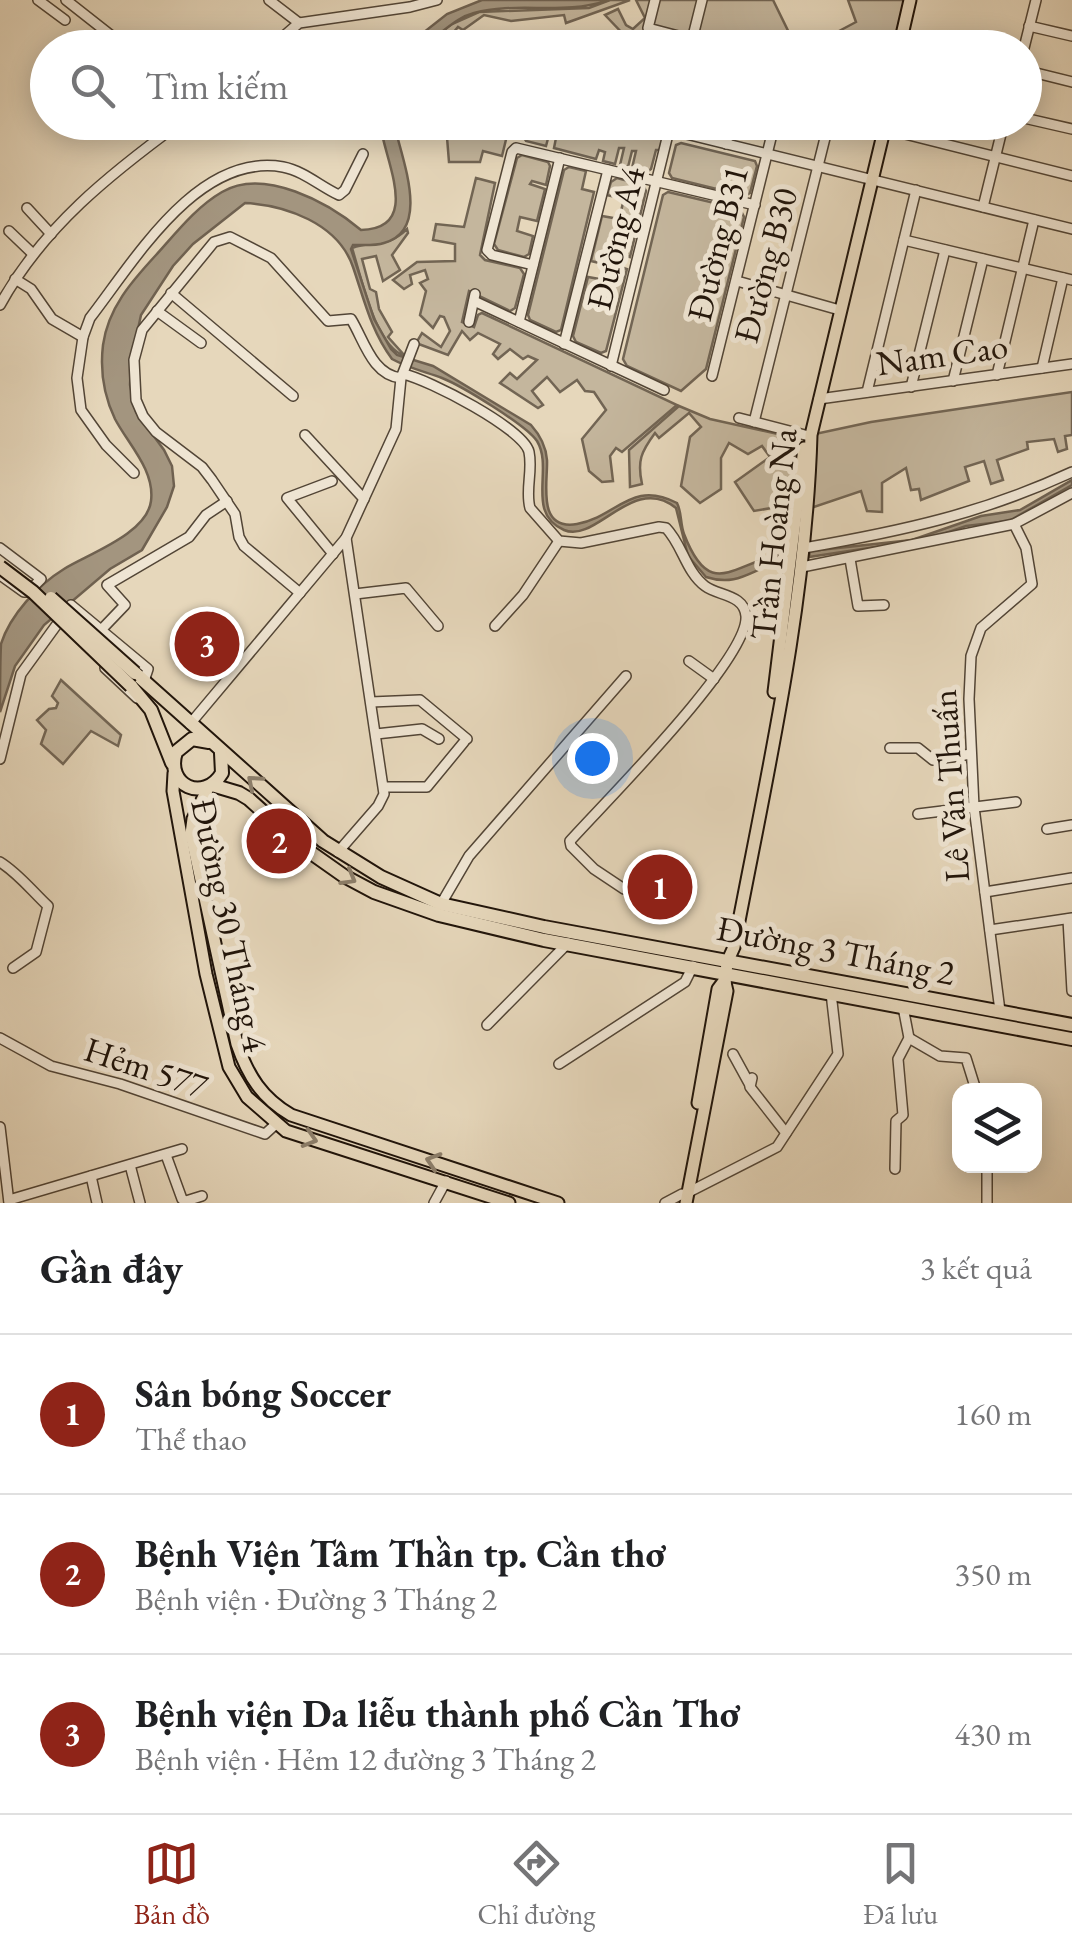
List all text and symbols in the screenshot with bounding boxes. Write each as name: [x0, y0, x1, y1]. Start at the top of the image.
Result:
search box: [30, 30, 1042, 140]
icon: search: [65, 58, 120, 113]
text: Tìm kiếm: [145, 61, 288, 110]
street label: Đường B31: [676, 161, 758, 325]
street label: Đường A4: [576, 162, 654, 314]
street label: Đường B30: [723, 183, 807, 347]
street label: Nam Cao: [873, 323, 1011, 385]
street label: Trần Hoàng Na: [740, 426, 806, 642]
pin: 3: [174, 606, 240, 682]
street label: Lê Văn Thuấn: [921, 688, 979, 884]
your location: [567, 733, 618, 784]
one-way arrow: [248, 775, 266, 793]
street label: Đường 30 Tháng 4: [181, 794, 279, 1056]
pin: 2: [246, 804, 312, 878]
pin: 1: [628, 850, 692, 924]
one-way arrow: [338, 866, 356, 885]
street label: Đường 3 Tháng 2: [713, 905, 959, 995]
street label: Hẻm 577: [79, 1026, 213, 1108]
map controls: [952, 1083, 1042, 1173]
button: layers: [952, 1083, 1042, 1173]
one-way arrow: [301, 1127, 318, 1147]
one-way arrow: [425, 1153, 442, 1173]
text: Gần đây: [40, 1241, 183, 1296]
text: 3 kết quả: [920, 1247, 1032, 1289]
text: Sân bóng Soccer: [135, 1369, 391, 1418]
text: 1: [64, 1393, 81, 1435]
text: 160 m: [955, 1393, 1032, 1435]
text: Thể thao: [135, 1418, 247, 1460]
text: Bệnh Viện Tâm Thần tp. Cần thơ: [135, 1529, 666, 1578]
text: 2: [64, 1553, 81, 1595]
text: 350 m: [955, 1553, 1032, 1595]
text: Bệnh viện · Đường 3 Tháng 2: [135, 1578, 497, 1620]
text: Bệnh viện Da liễu thành phố Cần Thơ: [135, 1689, 740, 1738]
text: 3: [64, 1713, 81, 1755]
text: 430 m: [955, 1713, 1032, 1755]
text: Bệnh viện · Hẻm 12 đường 3 Tháng 2: [135, 1738, 596, 1780]
tab: Bản đồ: [134, 1836, 210, 1932]
tab: Chỉ đường: [478, 1836, 595, 1932]
tab: Đã lưu: [863, 1836, 938, 1932]

